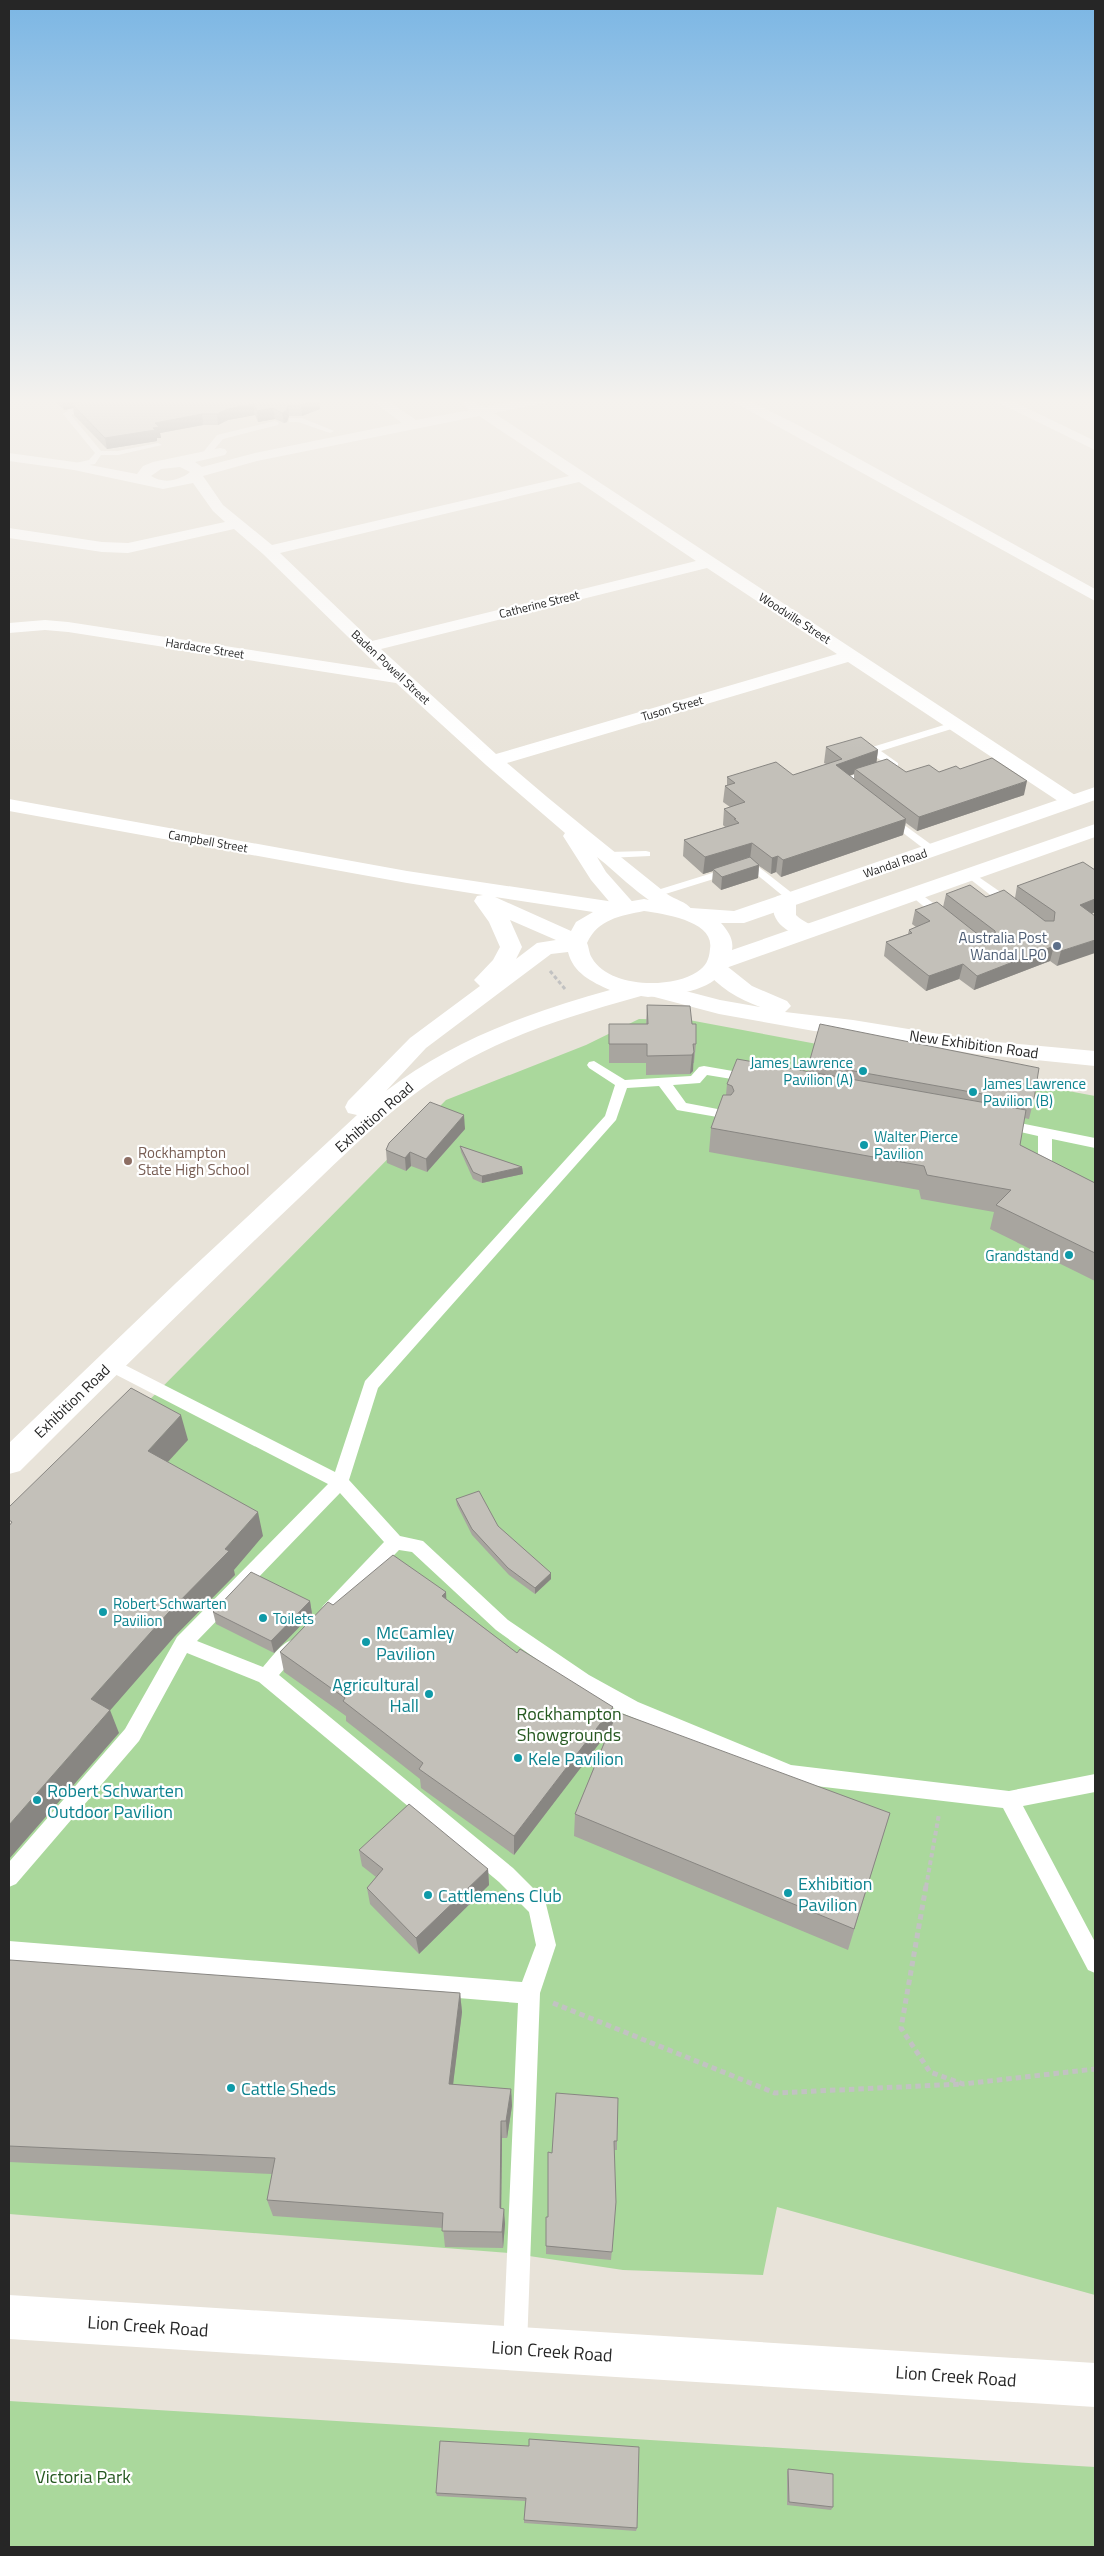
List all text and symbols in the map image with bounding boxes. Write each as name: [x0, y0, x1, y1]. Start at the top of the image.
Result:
street label: Catherine Street: [497, 585, 582, 623]
street label: Woodville Street: [755, 587, 836, 649]
street label: Baden Powell Street: [347, 625, 436, 709]
street label: Hardacre Street: [164, 632, 246, 664]
street label: Tuson Street: [639, 690, 706, 726]
street label: Campbell Street: [167, 825, 250, 857]
street label: Wandal Road: [860, 843, 930, 883]
place label: Australia Post Wandal LPO: [959, 926, 1048, 966]
marker: Australia Post Wandal LPO: [1051, 940, 1063, 952]
street label: New Exhibition Road: [908, 1024, 1040, 1064]
place label: James Lawrence Pavilion (A): [750, 1051, 853, 1091]
marker: James Lawrence Pavilion (A): [857, 1065, 869, 1077]
place label: James Lawrence Pavilion (B): [983, 1072, 1086, 1112]
street label: Exhibition Road: [330, 1076, 418, 1158]
marker: James Lawrence Pavilion (B): [967, 1086, 979, 1098]
place label: Walter Pierce Pavilion: [874, 1125, 958, 1165]
marker: Walter Pierce Pavilion: [858, 1139, 870, 1151]
place label: Rockhampton State High School: [138, 1141, 249, 1181]
marker: Rockhampton State High School: [122, 1155, 134, 1167]
place label: Grandstand: [985, 1244, 1059, 1267]
marker: Grandstand: [1063, 1249, 1075, 1261]
street label: Exhibition Road: [29, 1359, 115, 1443]
place label: Robert Schwarten Pavilion: [113, 1592, 227, 1632]
marker: Robert Schwarten Pavilion: [97, 1606, 109, 1618]
place label: Toilets: [273, 1607, 314, 1630]
marker: Toilets: [257, 1612, 269, 1624]
place label: McCamley Pavilion: [376, 1619, 455, 1667]
marker: McCamley Pavilion: [360, 1636, 372, 1648]
place label: Agricultural Hall: [332, 1671, 419, 1719]
marker: Agricultural Hall: [423, 1688, 435, 1700]
park label: Rockhampton Showgrounds: [516, 1700, 622, 1748]
place label: Kele Pavilion: [528, 1745, 624, 1772]
marker: Kele Pavilion: [512, 1752, 524, 1764]
place label: Robert Schwarten Outdoor Pavilion: [47, 1777, 184, 1825]
marker: Robert Schwarten Outdoor Pavilion: [31, 1794, 43, 1806]
place label: Exhibition Pavilion: [798, 1870, 873, 1918]
place label: Cattlemens Club: [438, 1882, 562, 1909]
marker: Exhibition Pavilion: [782, 1887, 794, 1899]
marker: Cattlemens Club: [422, 1889, 434, 1901]
place label: Cattle Sheds: [241, 2075, 336, 2102]
marker: Cattle Sheds: [225, 2082, 237, 2094]
street label: Lion Creek Road: [87, 2308, 209, 2344]
street label: Lion Creek Road: [491, 2333, 613, 2369]
street label: Lion Creek Road: [895, 2358, 1017, 2394]
park label: Victoria Park: [35, 2463, 131, 2490]

